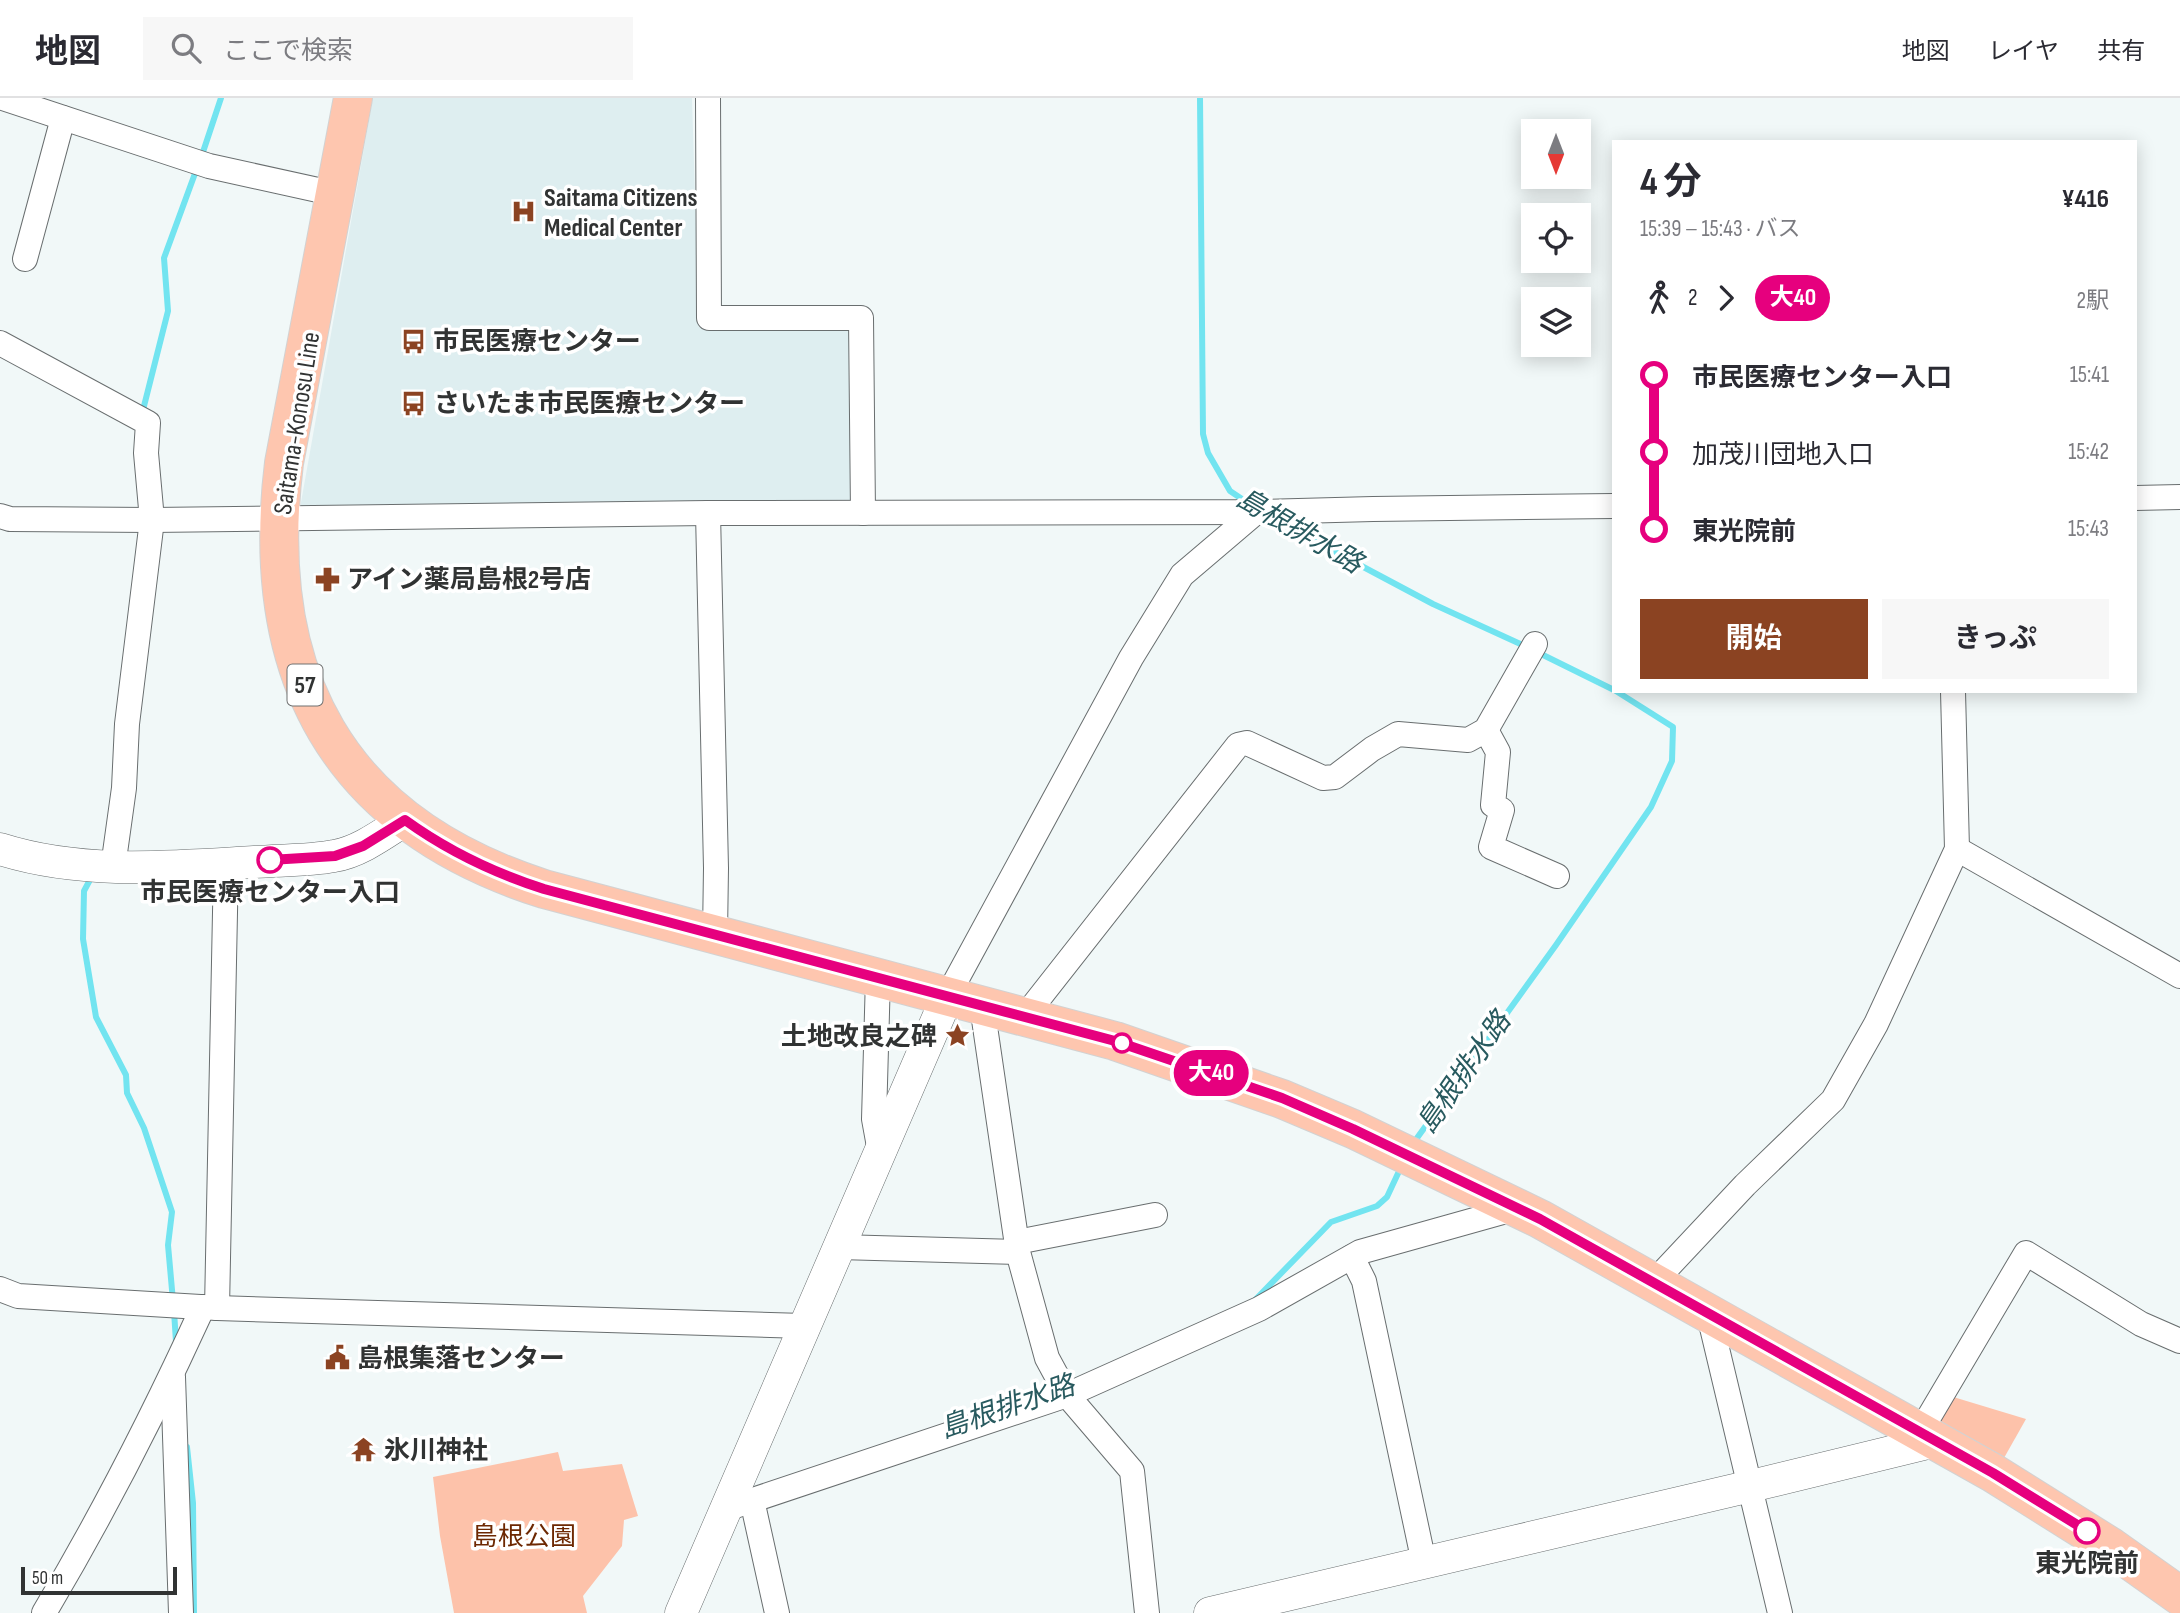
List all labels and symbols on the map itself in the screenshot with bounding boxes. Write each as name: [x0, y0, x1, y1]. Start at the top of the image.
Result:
north arrow: [1521, 119, 1591, 189]
place label: Saitama Citizens Medical Center: [544, 183, 698, 244]
hospital icon: Saitama Citizens Medical Center: [510, 198, 538, 226]
bus stop icon: 市民医療センター: [399, 327, 427, 355]
place label: 市民医療センター: [433, 327, 641, 358]
street label: Saitama-Konosu Line: [268, 330, 327, 517]
bus stop icon: さいたま市民医療センター: [400, 389, 428, 417]
place label: さいたま市民医療センター: [434, 389, 745, 420]
water label: 島根排水路: [1230, 482, 1370, 582]
pharmacy icon: アイン薬局島根2号店: [313, 565, 341, 593]
place label: アイン薬局島根2号店: [347, 565, 591, 596]
road number: 57: [288, 664, 322, 706]
marker: 市民医療センター入口: [257, 847, 283, 873]
place label: 市民医療センター入口: [140, 878, 400, 909]
water label: 島根排水路: [1411, 1004, 1519, 1140]
place label: 土地改良之碑: [781, 1022, 937, 1053]
place icon: 土地改良之碑: [943, 1022, 971, 1050]
unlabelled marker: [1112, 1033, 1132, 1053]
line badge: 大40: [1171, 1050, 1251, 1096]
public building icon: 島根集落センター: [323, 1344, 351, 1372]
place label: 島根集落センター: [357, 1344, 565, 1375]
water label: 島根排水路: [936, 1368, 1081, 1446]
temple icon: 氷川神社: [350, 1436, 378, 1464]
place label: 氷川神社: [384, 1436, 488, 1467]
marker: 東光院前: [2074, 1518, 2100, 1544]
park label: 島根公園: [472, 1522, 576, 1553]
place label: 東光院前: [2035, 1549, 2139, 1580]
scale bar: [21, 1564, 177, 1596]

